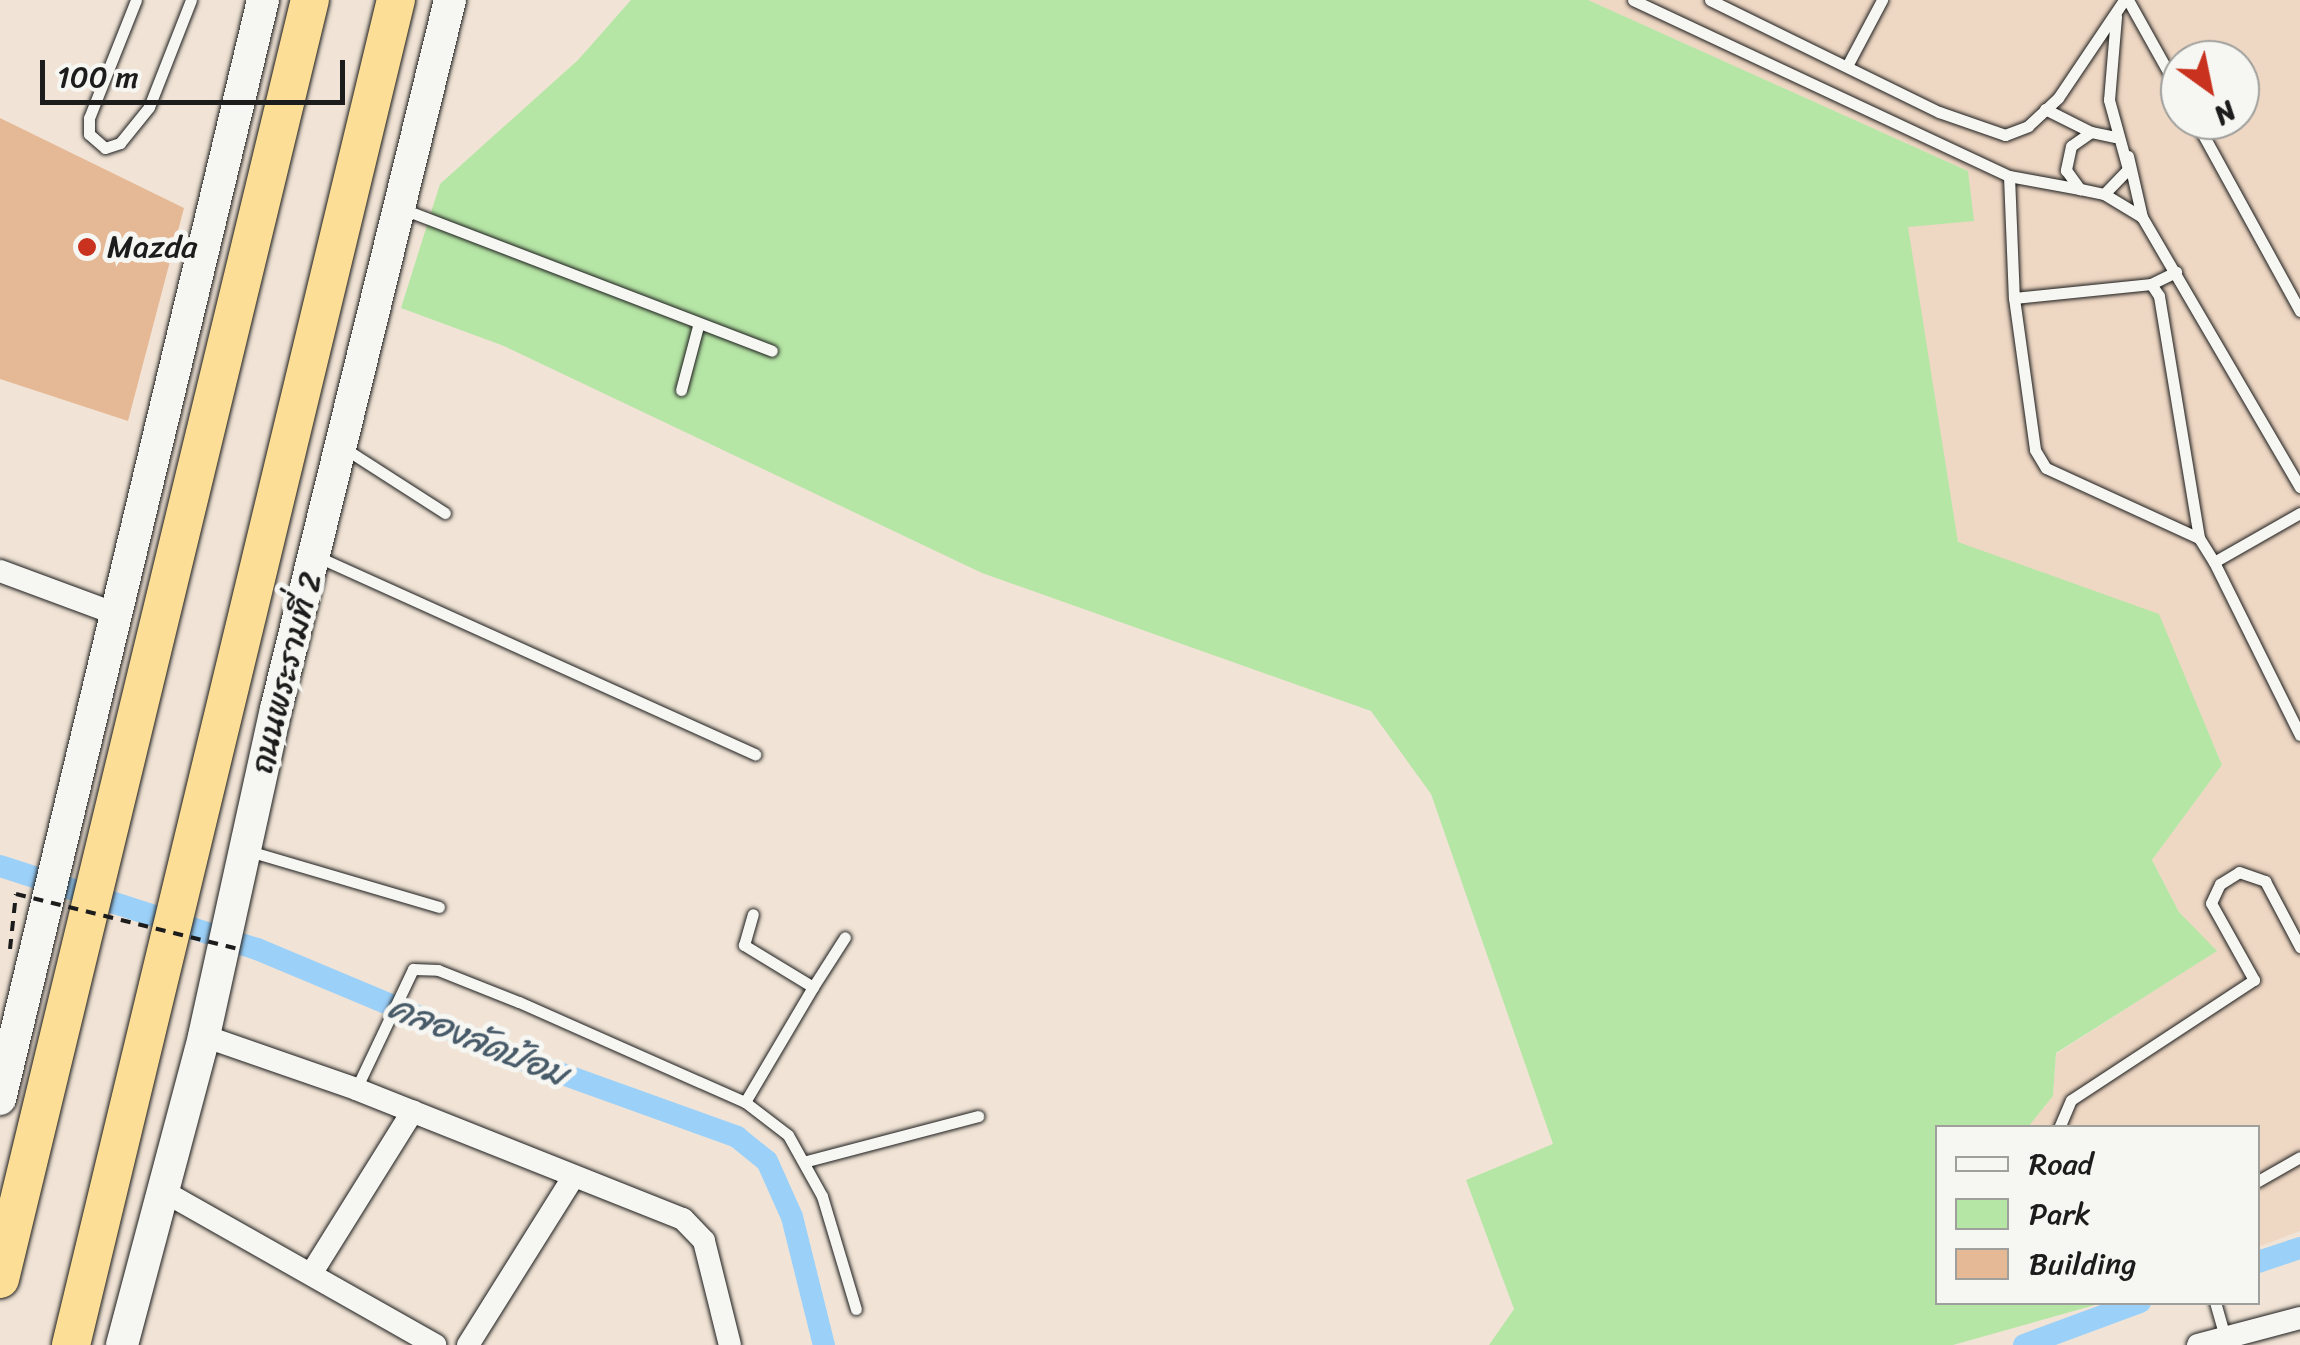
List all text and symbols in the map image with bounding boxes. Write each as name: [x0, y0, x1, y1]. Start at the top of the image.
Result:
scale bar: [45, 40, 350, 102]
north arrow: [2160, 40, 2260, 140]
text: 100 m: [57, 50, 139, 104]
text: N: [2204, 88, 2247, 140]
place label: Mazda: [107, 228, 197, 266]
marker: Mazda: [76, 236, 98, 258]
street label: ถนนพระรามที่ 2: [243, 568, 331, 778]
water label: คลองลัดป้อม: [383, 985, 573, 1095]
legend: [1935, 1125, 2260, 1305]
text: Road: [2029, 1137, 2093, 1191]
text: Park: [2029, 1187, 2091, 1241]
text: Building: [2029, 1237, 2136, 1291]

